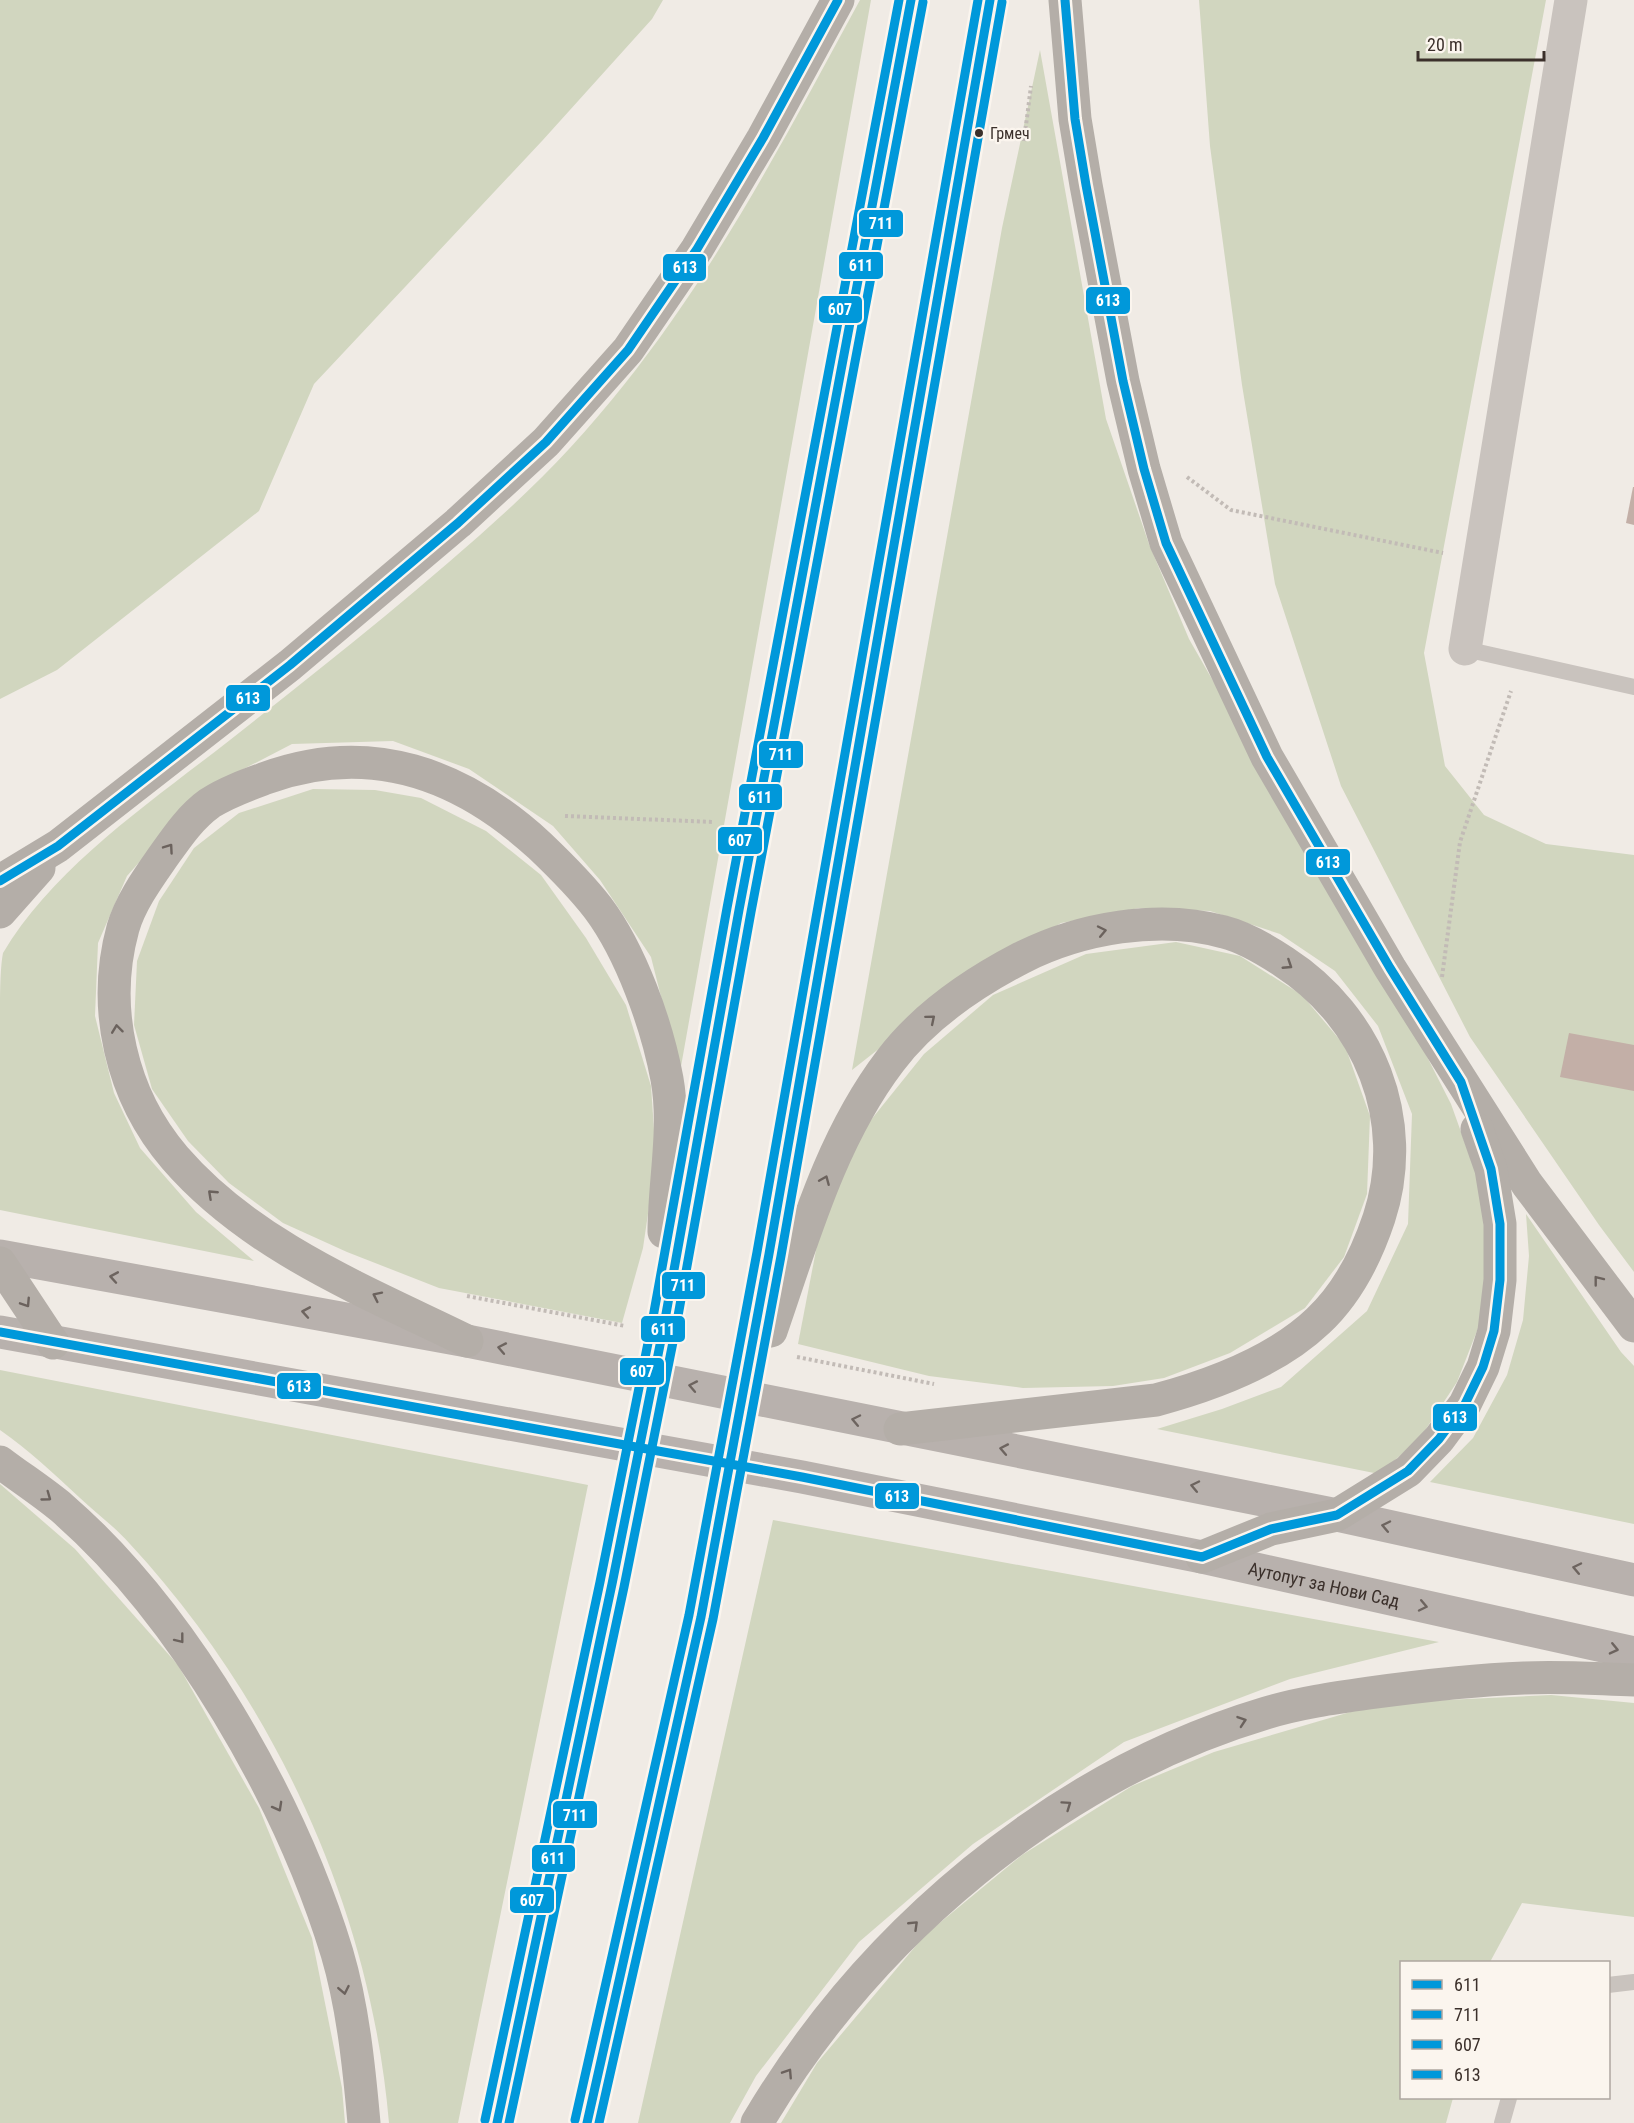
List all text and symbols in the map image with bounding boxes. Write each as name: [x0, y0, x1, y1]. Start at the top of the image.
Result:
scale bar: [1418, 24, 1544, 62]
text: 20 m: [1427, 34, 1462, 55]
place label: Грмеч: [990, 124, 1030, 143]
marker: Грмеч: [973, 127, 985, 139]
line badge: 711: [858, 209, 904, 238]
text: 711: [869, 214, 893, 233]
line badge: 611: [838, 251, 884, 280]
line badge: 613: [662, 253, 707, 282]
text: 611: [849, 256, 873, 275]
text: 613: [673, 258, 697, 277]
line badge: 613: [1085, 286, 1131, 315]
text: 613: [1096, 291, 1120, 310]
line badge: 607: [818, 295, 863, 324]
text: 607: [828, 300, 852, 319]
line badge: 613: [225, 684, 271, 712]
text: 613: [236, 689, 260, 708]
line badge: 711: [758, 740, 804, 769]
text: 711: [769, 745, 793, 764]
line badge: 611: [738, 783, 783, 811]
text: 611: [748, 788, 772, 807]
line badge: 607: [717, 826, 763, 855]
text: 607: [728, 831, 752, 850]
one-way arrow: [162, 843, 173, 854]
line badge: 613: [1305, 848, 1351, 876]
text: 613: [1316, 853, 1340, 872]
one-way arrow: [1097, 925, 1107, 938]
one-way arrow: [1282, 957, 1292, 969]
one-way arrow: [924, 1016, 935, 1027]
one-way arrow: [111, 1024, 123, 1034]
one-way arrow: [818, 1175, 830, 1186]
one-way arrow: [208, 1190, 218, 1201]
one-way arrow: [109, 1271, 119, 1284]
line badge: 711: [661, 1271, 706, 1300]
text: 711: [671, 1276, 695, 1295]
one-way arrow: [1595, 1276, 1606, 1287]
one-way arrow: [372, 1292, 383, 1303]
one-way arrow: [19, 1296, 30, 1307]
one-way arrow: [301, 1306, 311, 1319]
line badge: 611: [640, 1315, 686, 1343]
text: 611: [651, 1320, 675, 1339]
one-way arrow: [497, 1342, 507, 1355]
line badge: 607: [619, 1357, 665, 1386]
text: 607: [630, 1362, 654, 1381]
line badge: 613: [276, 1372, 322, 1400]
text: 613: [287, 1377, 311, 1396]
one-way arrow: [688, 1380, 698, 1393]
line badge: 613: [1432, 1403, 1478, 1432]
text: 613: [1443, 1408, 1467, 1427]
one-way arrow: [851, 1414, 861, 1427]
one-way arrow: [999, 1443, 1009, 1456]
one-way arrow: [1191, 1480, 1201, 1493]
line badge: 613: [874, 1482, 920, 1510]
text: 613: [885, 1487, 909, 1506]
one-way arrow: [41, 1490, 52, 1501]
one-way arrow: [1382, 1520, 1392, 1533]
street label: Аутопут за Нови Сад: [1247, 1557, 1402, 1611]
one-way arrow: [1572, 1562, 1582, 1575]
one-way arrow: [1418, 1599, 1428, 1612]
one-way arrow: [172, 1632, 183, 1643]
one-way arrow: [1608, 1641, 1618, 1654]
one-way arrow: [1236, 1716, 1247, 1729]
line badge: 711: [552, 1800, 598, 1829]
one-way arrow: [271, 1801, 282, 1811]
one-way arrow: [1060, 1801, 1071, 1812]
text: 711: [563, 1806, 587, 1825]
line badge: 611: [531, 1844, 576, 1873]
text: 611: [541, 1849, 565, 1868]
line badge: 607: [509, 1886, 555, 1914]
text: 607: [520, 1891, 544, 1910]
one-way arrow: [907, 1921, 917, 1932]
legend: [1400, 1961, 1610, 2099]
text: 611: [1454, 1974, 1481, 1995]
one-way arrow: [337, 1985, 350, 1995]
text: 711: [1454, 2004, 1481, 2025]
text: 607: [1454, 2034, 1481, 2055]
text: 613: [1454, 2064, 1481, 2085]
one-way arrow: [781, 2069, 792, 2080]

